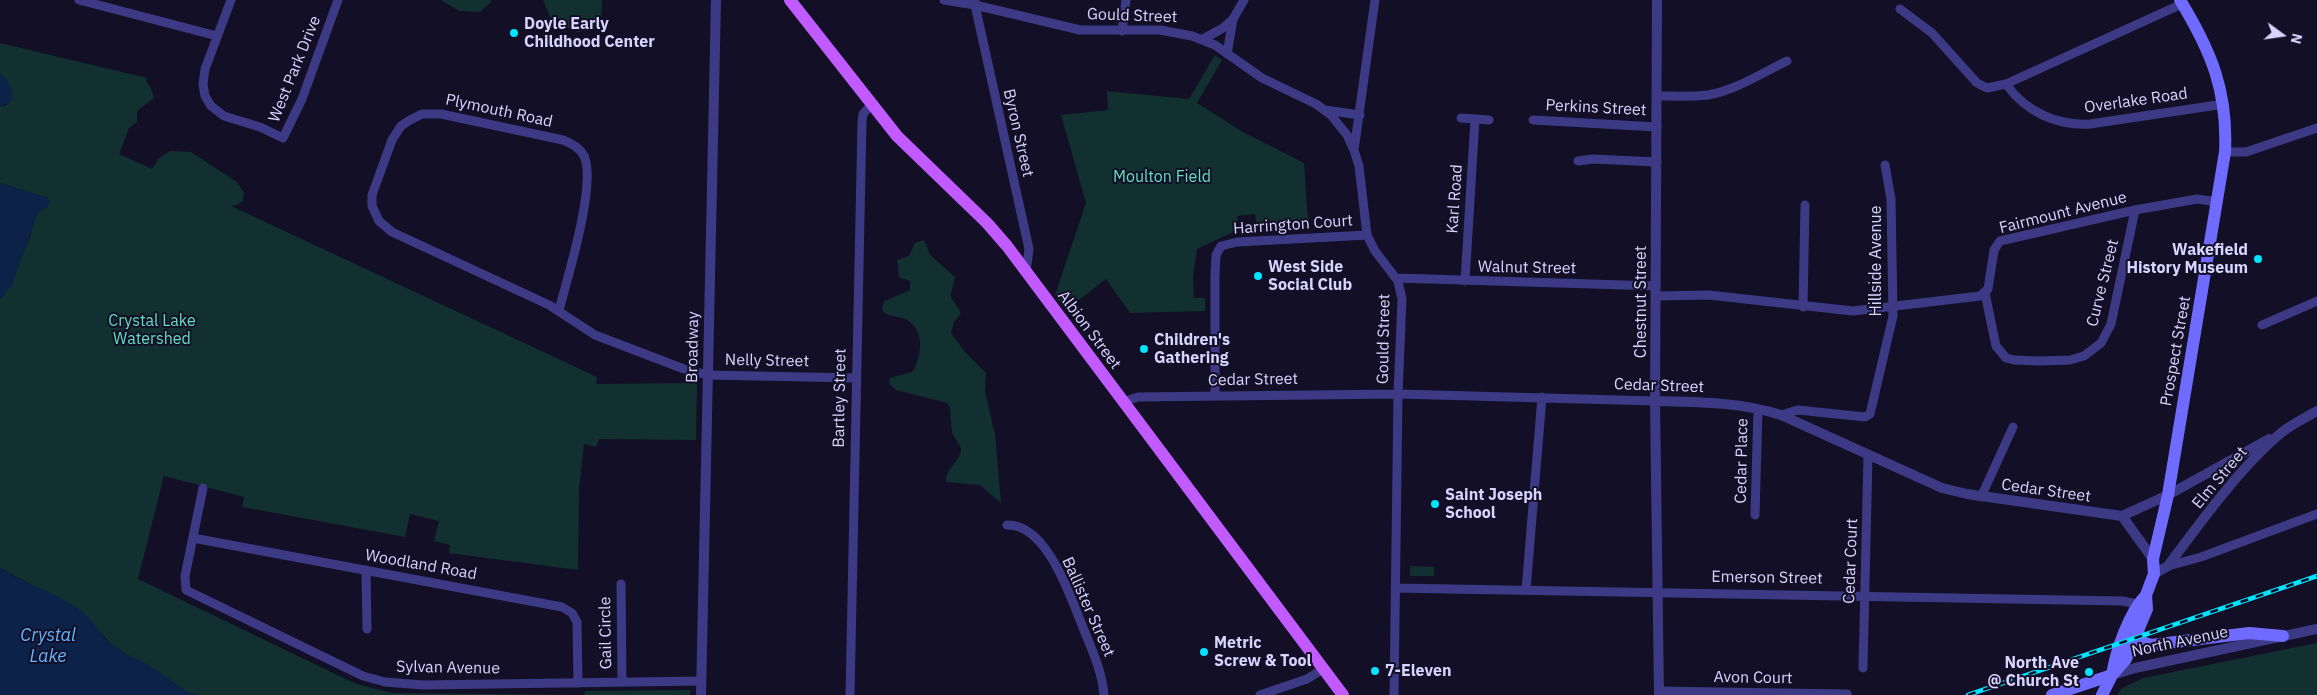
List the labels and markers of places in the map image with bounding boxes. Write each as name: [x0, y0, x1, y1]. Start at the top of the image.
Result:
place label: Doyle Early Childhood Center: [524, 14, 655, 52]
marker: Doyle Early Childhood Center: [508, 27, 520, 39]
place label: Wakefield History Museum: [2126, 240, 2248, 278]
marker: Wakefield History Museum: [2252, 253, 2264, 265]
place label: West Side Social Club: [1268, 257, 1352, 295]
marker: West Side Social Club: [1252, 270, 1264, 282]
place label: Children's Gathering: [1154, 330, 1230, 368]
marker: Children's Gathering: [1138, 343, 1150, 355]
place label: Saint Joseph School: [1445, 485, 1542, 523]
marker: Saint Joseph School: [1429, 498, 1441, 510]
place label: Metric Screw & Tool: [1214, 633, 1311, 671]
marker: Metric Screw & Tool: [1198, 646, 1210, 658]
place label: North Ave @ Church St: [1987, 653, 2079, 691]
place label: 7-Eleven: [1385, 661, 1451, 681]
marker: 7-Eleven: [1369, 665, 1381, 677]
marker: North Ave @ Church St: [2083, 666, 2095, 678]

